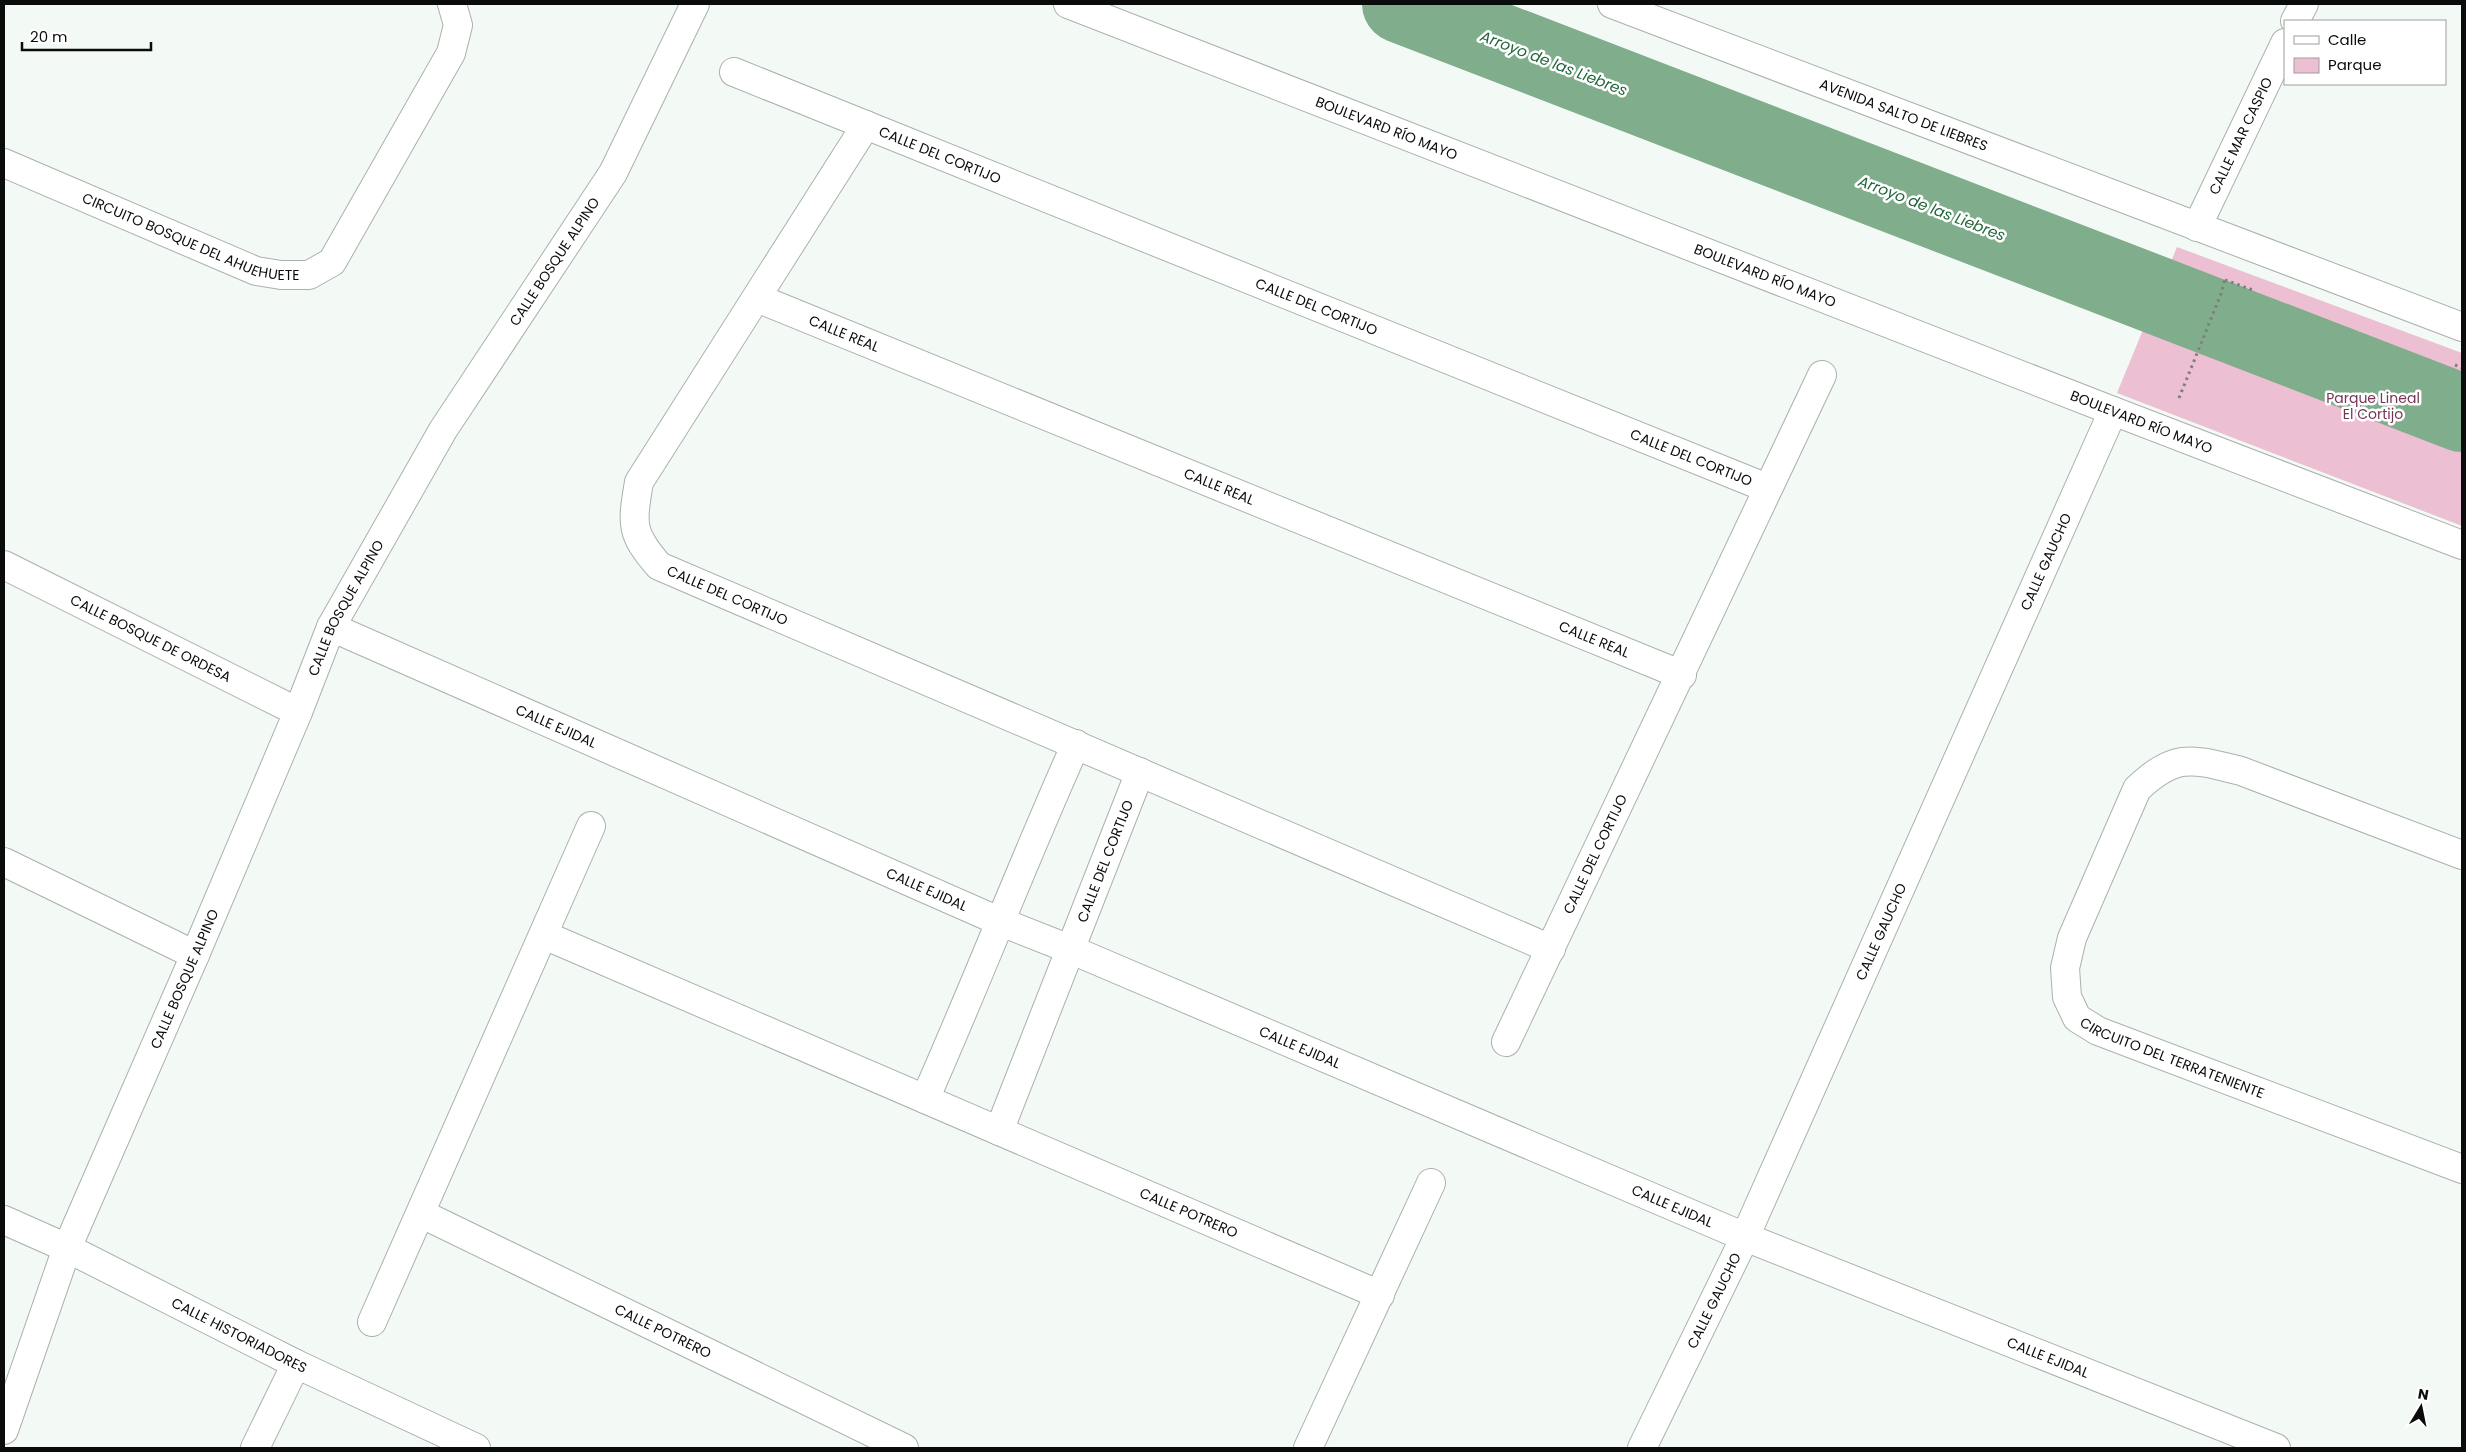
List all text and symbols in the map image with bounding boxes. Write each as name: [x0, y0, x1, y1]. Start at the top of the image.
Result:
scale bar: [22, 20, 151, 52]
legend: [2284, 20, 2446, 85]
water label: Arroyo de las Liebres: [1477, 25, 1631, 101]
text: 20 m: [30, 26, 68, 47]
text: Calle: [2328, 29, 2366, 50]
text: Parque: [2328, 54, 2381, 75]
street label: AVENIDA SALTO DE LIEBRES: [1817, 74, 1991, 156]
street label: CALLE MAR CASPIO: [2204, 74, 2277, 198]
street label: BOULEVARD RÍO MAYO: [1313, 91, 1461, 165]
street label: CALLE DEL CORTIJO: [876, 121, 1004, 188]
water label: Arroyo de las Liebres: [1855, 170, 2009, 246]
street label: CIRCUITO BOSQUE DEL AHUEHUETE: [79, 188, 299, 285]
street label: CALLE BOSQUE ALPINO: [505, 193, 604, 330]
street label: BOULEVARD RÍO MAYO: [1691, 239, 1839, 312]
street label: CALLE DEL CORTIJO: [1252, 273, 1381, 340]
street label: CALLE REAL: [806, 310, 882, 357]
street label: BOULEVARD RÍO MAYO: [2068, 385, 2215, 458]
park label: Parque Lineal El Cortijo: [2326, 388, 2420, 424]
street label: CALLE DEL CORTIJO: [1627, 424, 1755, 491]
street label: CALLE REAL: [1181, 463, 1257, 510]
street label: CALLE GAUCHO: [2015, 510, 2076, 614]
street label: CALLE BOSQUE ALPINO: [303, 536, 389, 679]
street label: CALLE DEL CORTIJO: [664, 561, 791, 630]
street label: CALLE BOSQUE DE ORDESA: [67, 590, 235, 687]
street label: CALLE REAL: [1556, 616, 1632, 663]
street label: CALLE EJIDAL: [512, 699, 600, 753]
street label: CALLE DEL CORTIJO: [1558, 791, 1632, 917]
street label: CALLE DEL CORTIJO: [1072, 797, 1138, 925]
street label: CALLE EJIDAL: [883, 863, 971, 916]
street label: CALLE GAUCHO: [1851, 880, 1911, 984]
street label: CALLE BOSQUE ALPINO: [145, 906, 223, 1052]
street label: CIRCUITO DEL TERRATENIENTE: [2076, 1012, 2267, 1103]
street label: CALLE EJIDAL: [1256, 1021, 1344, 1073]
street label: CALLE EJIDAL: [1628, 1180, 1716, 1232]
street label: CALLE POTRERO: [1136, 1183, 1241, 1243]
street label: CALLE GAUCHO: [1682, 1249, 1746, 1352]
street label: CALLE HISTORIADORES: [168, 1293, 310, 1378]
street label: CALLE POTRERO: [611, 1299, 715, 1363]
street label: CALLE EJIDAL: [2004, 1332, 2092, 1383]
north arrow: [2396, 1382, 2446, 1432]
text: N: [2416, 1383, 2430, 1405]

